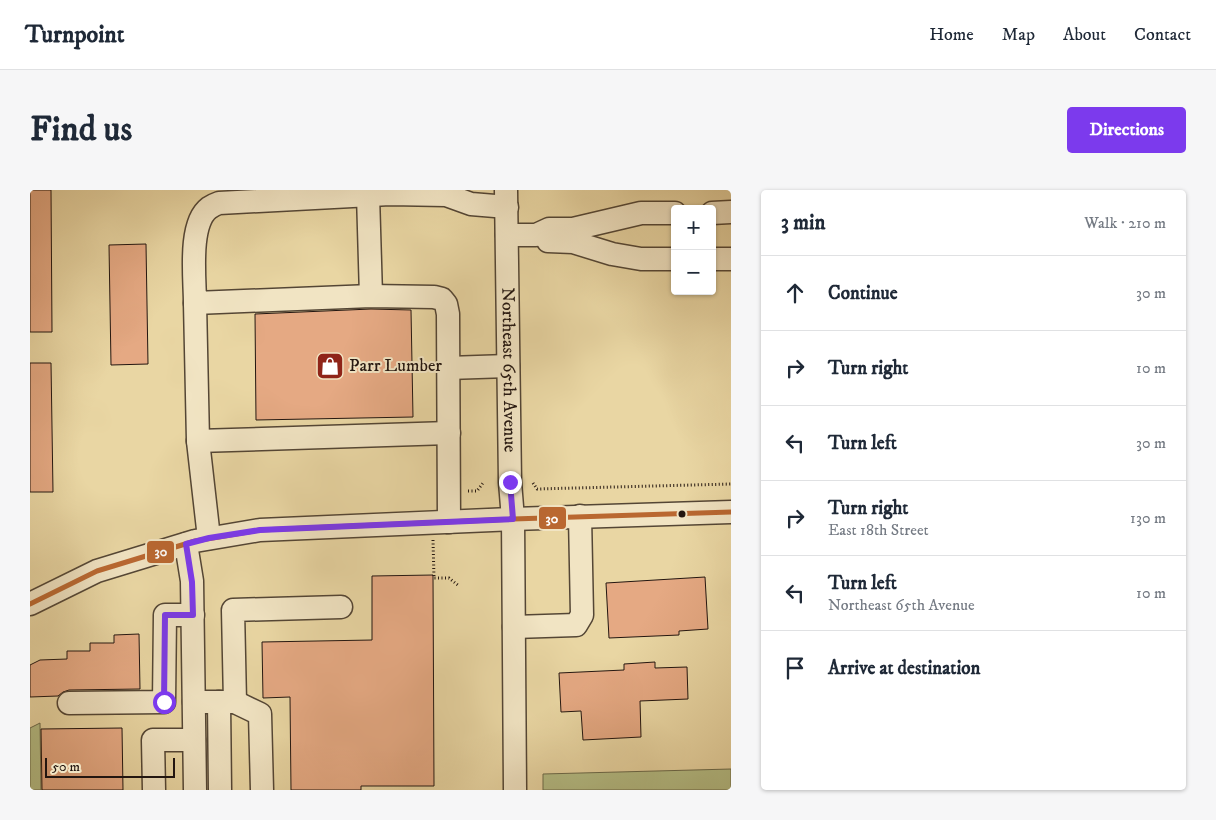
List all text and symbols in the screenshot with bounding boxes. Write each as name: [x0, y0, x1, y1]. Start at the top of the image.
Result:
text: Turnpoint: [25, 20, 124, 50]
text: Home: [929, 24, 974, 46]
text: Map: [1002, 24, 1035, 46]
text: About: [1063, 24, 1106, 46]
text: Contact: [1134, 24, 1191, 46]
button: Directions: [1067, 107, 1186, 153]
text: Find us: [30, 108, 132, 152]
map controls: [671, 205, 716, 295]
button: +: [671, 205, 716, 250]
text: 3 min: [781, 210, 826, 236]
text: Walk · 210 m: [1084, 213, 1166, 233]
button: −: [671, 250, 716, 295]
icon: ahead: [781, 279, 809, 307]
text: Continue: [828, 282, 898, 305]
text: 30 m: [1136, 283, 1166, 303]
street label: Northeast 65th Avenue: [496, 287, 521, 453]
shop icon: Parr Lumber: [315, 351, 345, 381]
icon: right: [781, 354, 809, 382]
place label: Parr Lumber: [349, 355, 442, 377]
text: Turn right: [828, 357, 908, 380]
text: 10 m: [1136, 358, 1166, 378]
icon: left: [781, 429, 809, 457]
text: Turn left: [828, 432, 897, 455]
text: 30 m: [1136, 433, 1166, 453]
route end: [499, 471, 522, 494]
text: Turn right: [828, 497, 908, 520]
icon: right: [781, 504, 809, 532]
line badge: 30: [538, 506, 567, 530]
text: 130 m: [1130, 508, 1166, 528]
unlabelled marker: [677, 509, 687, 519]
text: 30: [546, 510, 559, 528]
text: East 18th Street: [828, 520, 929, 540]
line badge: 30: [146, 540, 175, 564]
text: 30: [155, 543, 168, 561]
text: Turn left: [828, 572, 897, 595]
icon: left: [781, 579, 809, 607]
text: 10 m: [1136, 583, 1166, 603]
text: Northeast 65th Avenue: [828, 595, 975, 615]
icon: arrive: [781, 654, 809, 682]
text: Arrive at destination: [828, 657, 980, 680]
route start: [153, 691, 176, 714]
scale bar: [45, 755, 175, 778]
text: 50 m: [52, 758, 80, 776]

